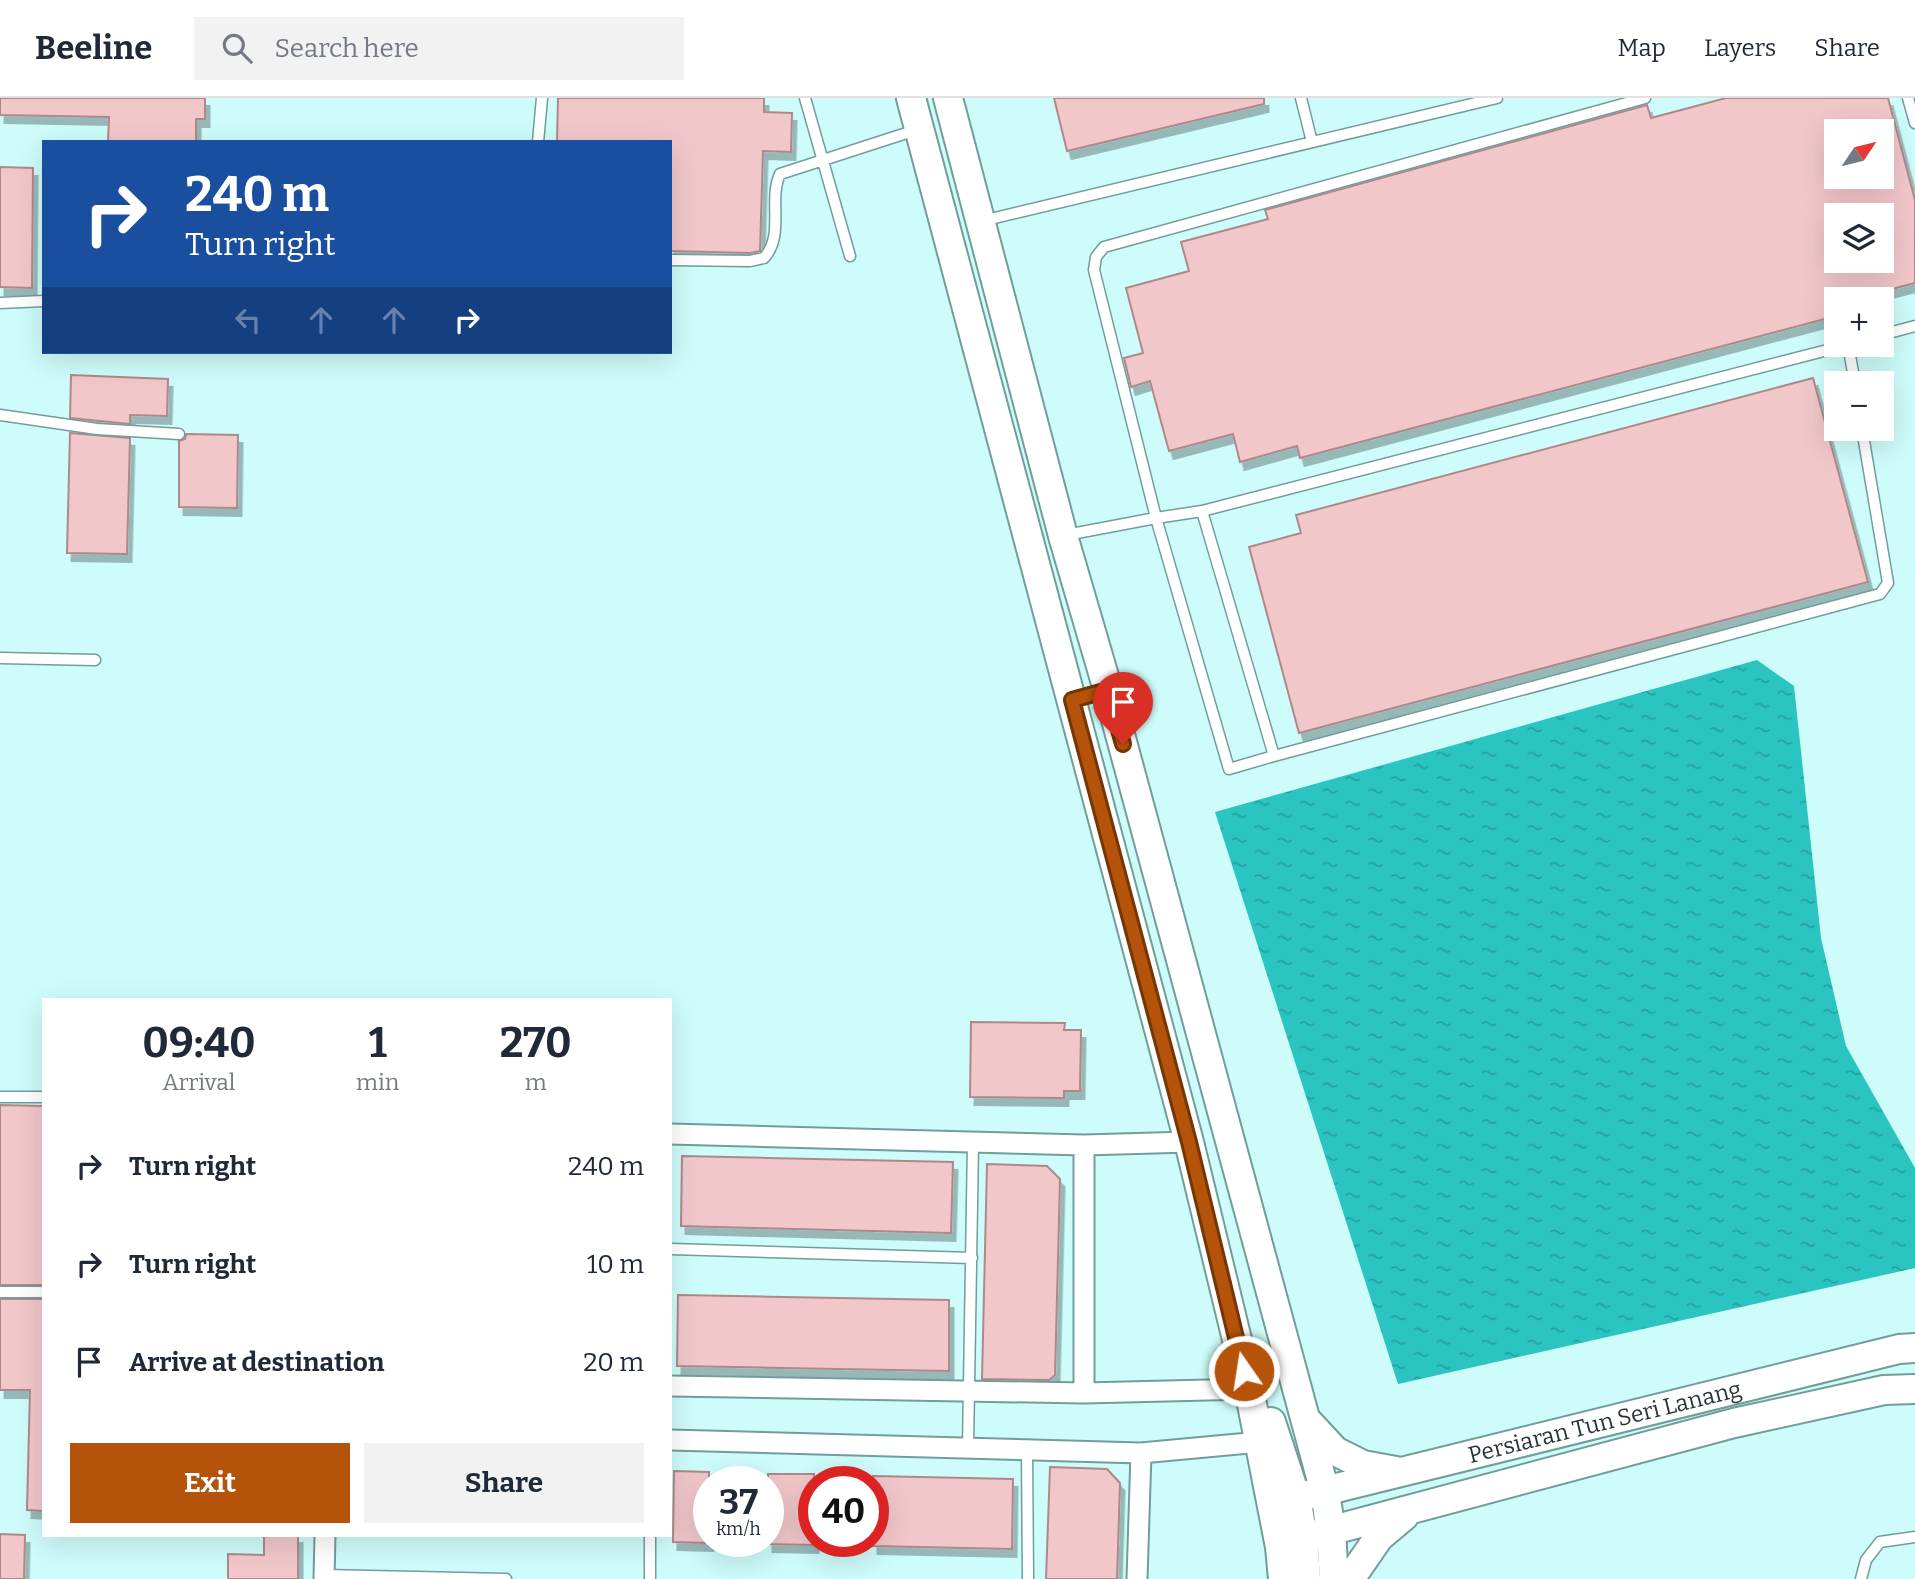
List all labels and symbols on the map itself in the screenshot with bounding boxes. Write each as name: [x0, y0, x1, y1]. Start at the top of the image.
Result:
north arrow: [1824, 119, 1894, 189]
pin: [1093, 672, 1153, 744]
position arrow: [1207, 1334, 1281, 1408]
street label: Persiaran Tun Seri Lanang: [1465, 1374, 1744, 1469]
speed limit sign: 40: [798, 1466, 889, 1557]

